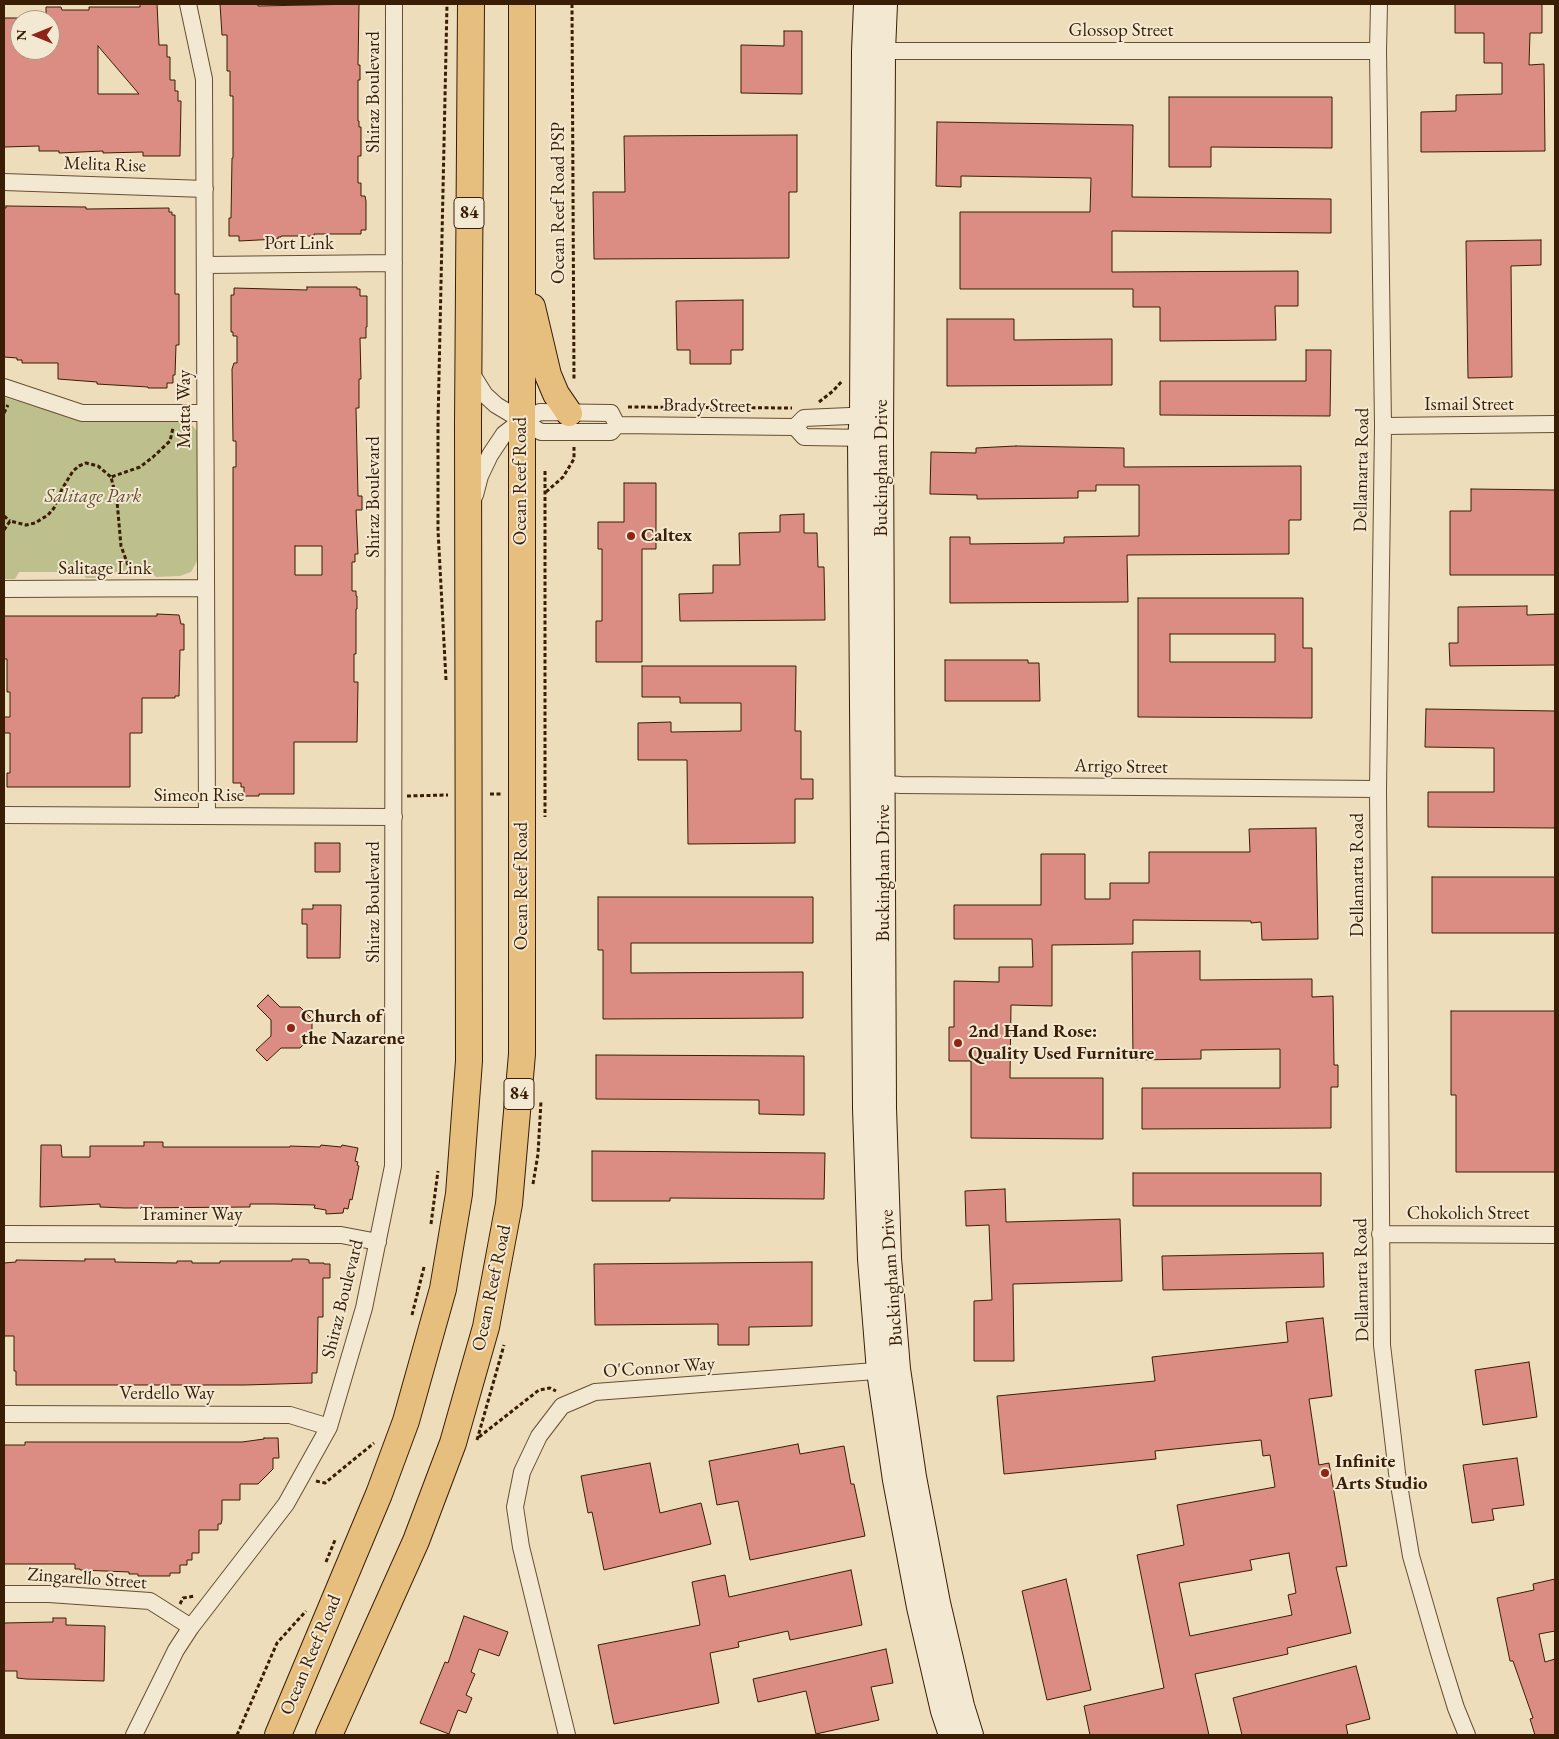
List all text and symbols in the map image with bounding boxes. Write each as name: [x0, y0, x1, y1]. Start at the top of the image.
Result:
north arrow: [10, 10, 60, 60]
street label: Glossop Street: [1069, 20, 1173, 42]
text: N: [12, 29, 30, 41]
street label: Shiraz Boulevard: [363, 31, 385, 153]
street label: Ocean Reef Road PSP: [548, 122, 570, 284]
street label: Melita Rise: [63, 152, 147, 178]
road number: 84: [454, 198, 484, 228]
street label: Port Link: [264, 233, 334, 255]
street label: Matta Way: [174, 370, 196, 448]
street label: Brady Street: [663, 394, 751, 418]
street label: Ismail Street: [1424, 394, 1514, 416]
street label: Buckingham Drive: [871, 399, 893, 537]
street label: Dellamarta Road: [1350, 408, 1374, 532]
street label: Ocean Reef Road: [510, 417, 532, 545]
street label: Shiraz Boulevard: [363, 436, 385, 558]
park label: Salitage Park: [45, 486, 141, 508]
place label: Caltex: [641, 525, 692, 547]
marker: Caltex: [625, 530, 637, 542]
street label: Salitage Link: [58, 558, 152, 580]
street label: Arrigo Street: [1074, 755, 1168, 779]
street label: Simeon Rise: [154, 785, 244, 807]
street label: Buckingham Drive: [873, 804, 895, 942]
street label: Dellamarta Road: [1347, 813, 1369, 937]
street label: Ocean Reef Road: [511, 822, 533, 950]
street label: Shiraz Boulevard: [363, 841, 385, 963]
place label: Church of the Nazarene: [301, 1006, 405, 1050]
place label: 2nd Hand Rose: Quality Used Furniture: [968, 1021, 1154, 1065]
marker: Church of the Nazarene: [285, 1022, 297, 1034]
marker: 2nd Hand Rose: Quality Used Furniture: [952, 1037, 964, 1049]
road number: 84: [504, 1078, 534, 1110]
street label: Chokolich Street: [1407, 1203, 1529, 1225]
street label: Traminer Way: [140, 1204, 242, 1226]
street label: Buckingham Drive: [876, 1209, 908, 1347]
street label: Dellamarta Road: [1350, 1218, 1374, 1342]
street label: Ocean Reef Road: [467, 1223, 517, 1353]
street label: Shiraz Boulevard: [317, 1237, 369, 1361]
street label: O'Connor Way: [602, 1353, 716, 1383]
street label: Verdello Way: [119, 1383, 215, 1405]
place label: Infinite Arts Studio: [1335, 1451, 1428, 1495]
marker: Infinite Arts Studio: [1319, 1467, 1331, 1479]
street label: Zingarello Street: [26, 1563, 148, 1595]
street label: Ocean Reef Road: [275, 1591, 347, 1719]

